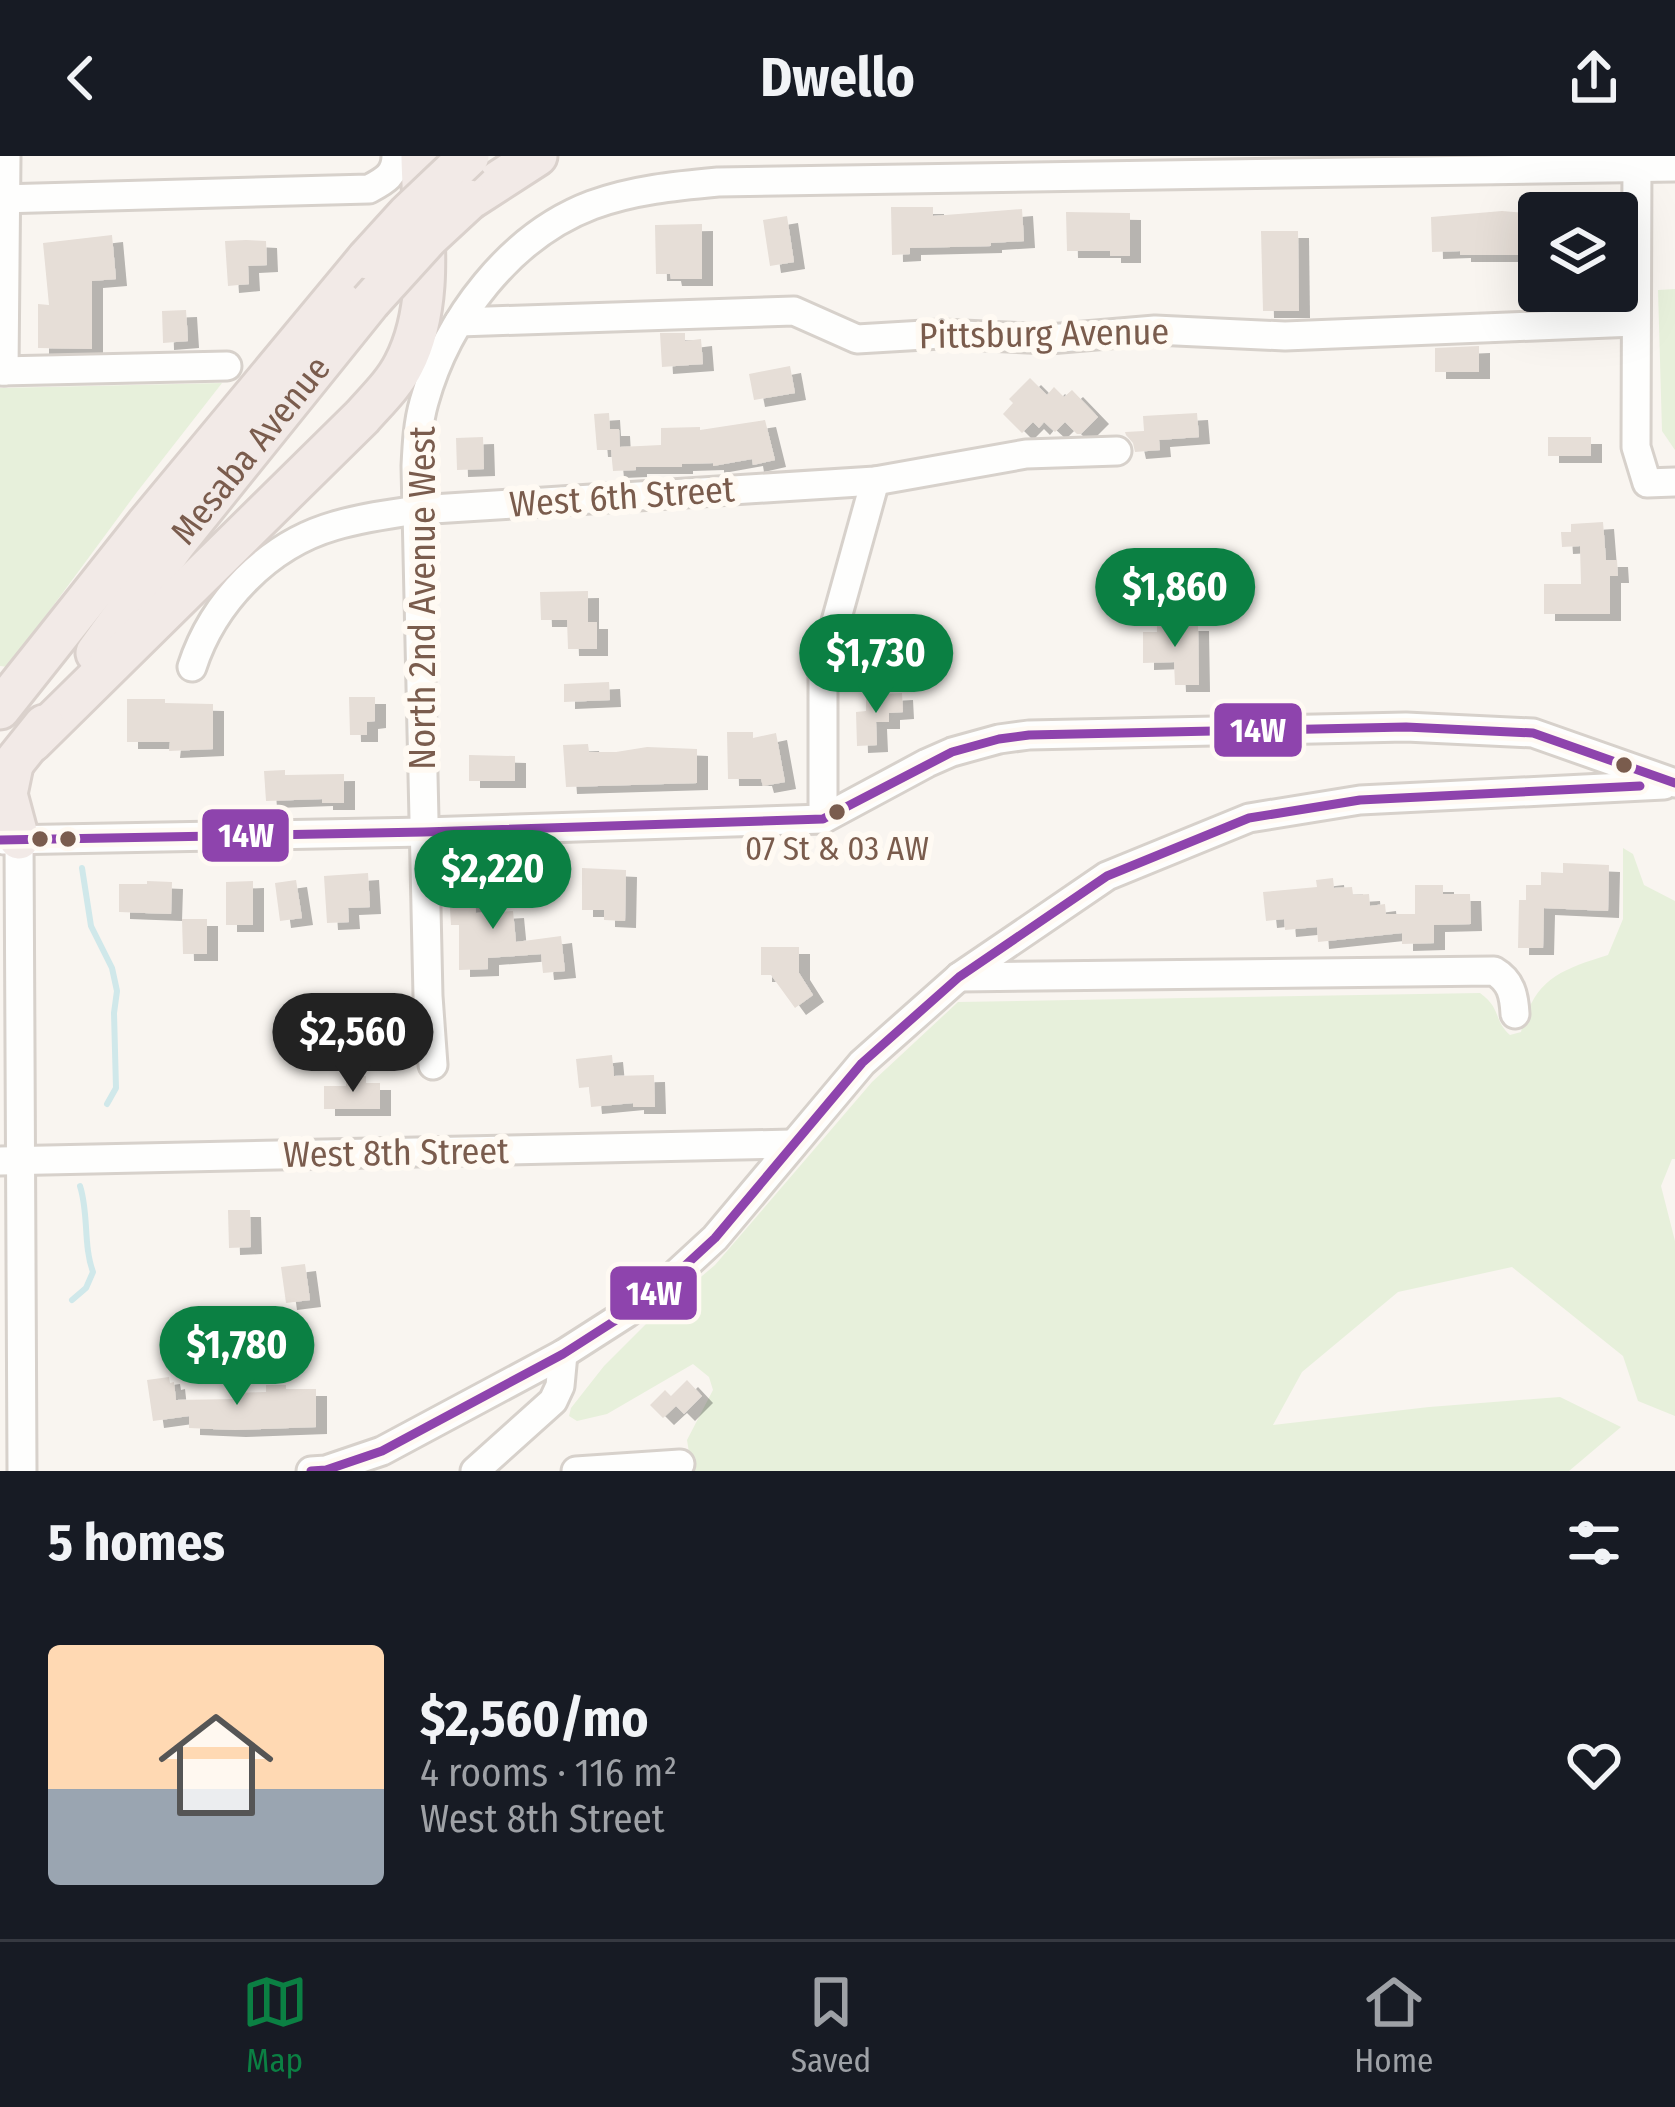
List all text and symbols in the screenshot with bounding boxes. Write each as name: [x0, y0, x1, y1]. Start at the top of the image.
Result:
icon: back: [48, 45, 114, 111]
icon: share: [1561, 45, 1627, 111]
text: Dwello: [760, 46, 915, 110]
map controls: [1518, 192, 1638, 312]
button: layers: [1518, 192, 1638, 312]
street label: Pittsburg Avenue: [918, 310, 1170, 358]
street label: Mesaba Avenue: [161, 347, 340, 553]
street label: North 2nd Avenue West: [401, 426, 445, 770]
street label: West 6th Street: [508, 467, 736, 527]
pin: $1,860: [1077, 548, 1273, 650]
text: $1,860: [1122, 564, 1228, 610]
pin: $1,730: [778, 614, 974, 716]
text: $1,730: [826, 630, 926, 676]
line badge: 14W: [1212, 701, 1304, 759]
text: 14W: [1230, 711, 1287, 751]
unlabelled marker: [1613, 754, 1635, 776]
marker: 07 St & 03 AW: [826, 801, 848, 823]
line badge: 14W: [200, 807, 291, 864]
text: 14W: [218, 816, 275, 856]
unlabelled marker: [29, 828, 51, 850]
unlabelled marker: [57, 828, 79, 850]
place label: 07 St & 03 AW: [745, 829, 929, 869]
pin: $2,220: [395, 830, 591, 932]
text: $2,220: [441, 846, 545, 892]
pin: $2,560: [255, 993, 451, 1095]
text: $2,560: [299, 1009, 407, 1055]
street label: West 8th Street: [283, 1129, 509, 1177]
line badge: 14W: [608, 1264, 699, 1322]
text: 14W: [626, 1274, 683, 1314]
pin: $1,780: [139, 1306, 335, 1408]
text: $1,780: [186, 1322, 288, 1368]
icon: filters: [1561, 1510, 1627, 1576]
text: 5 homes: [48, 1512, 225, 1574]
text: $2,560/mo: [420, 1688, 649, 1750]
icon: home: [144, 1693, 288, 1837]
icon: heart: [1561, 1732, 1627, 1798]
text: 4 rooms · 116 m²: [420, 1750, 677, 1796]
text: West 8th Street: [420, 1796, 665, 1842]
tab: Map: [242, 1969, 308, 2081]
tab: Saved: [791, 1969, 871, 2081]
tab: Home: [1354, 1969, 1433, 2081]

